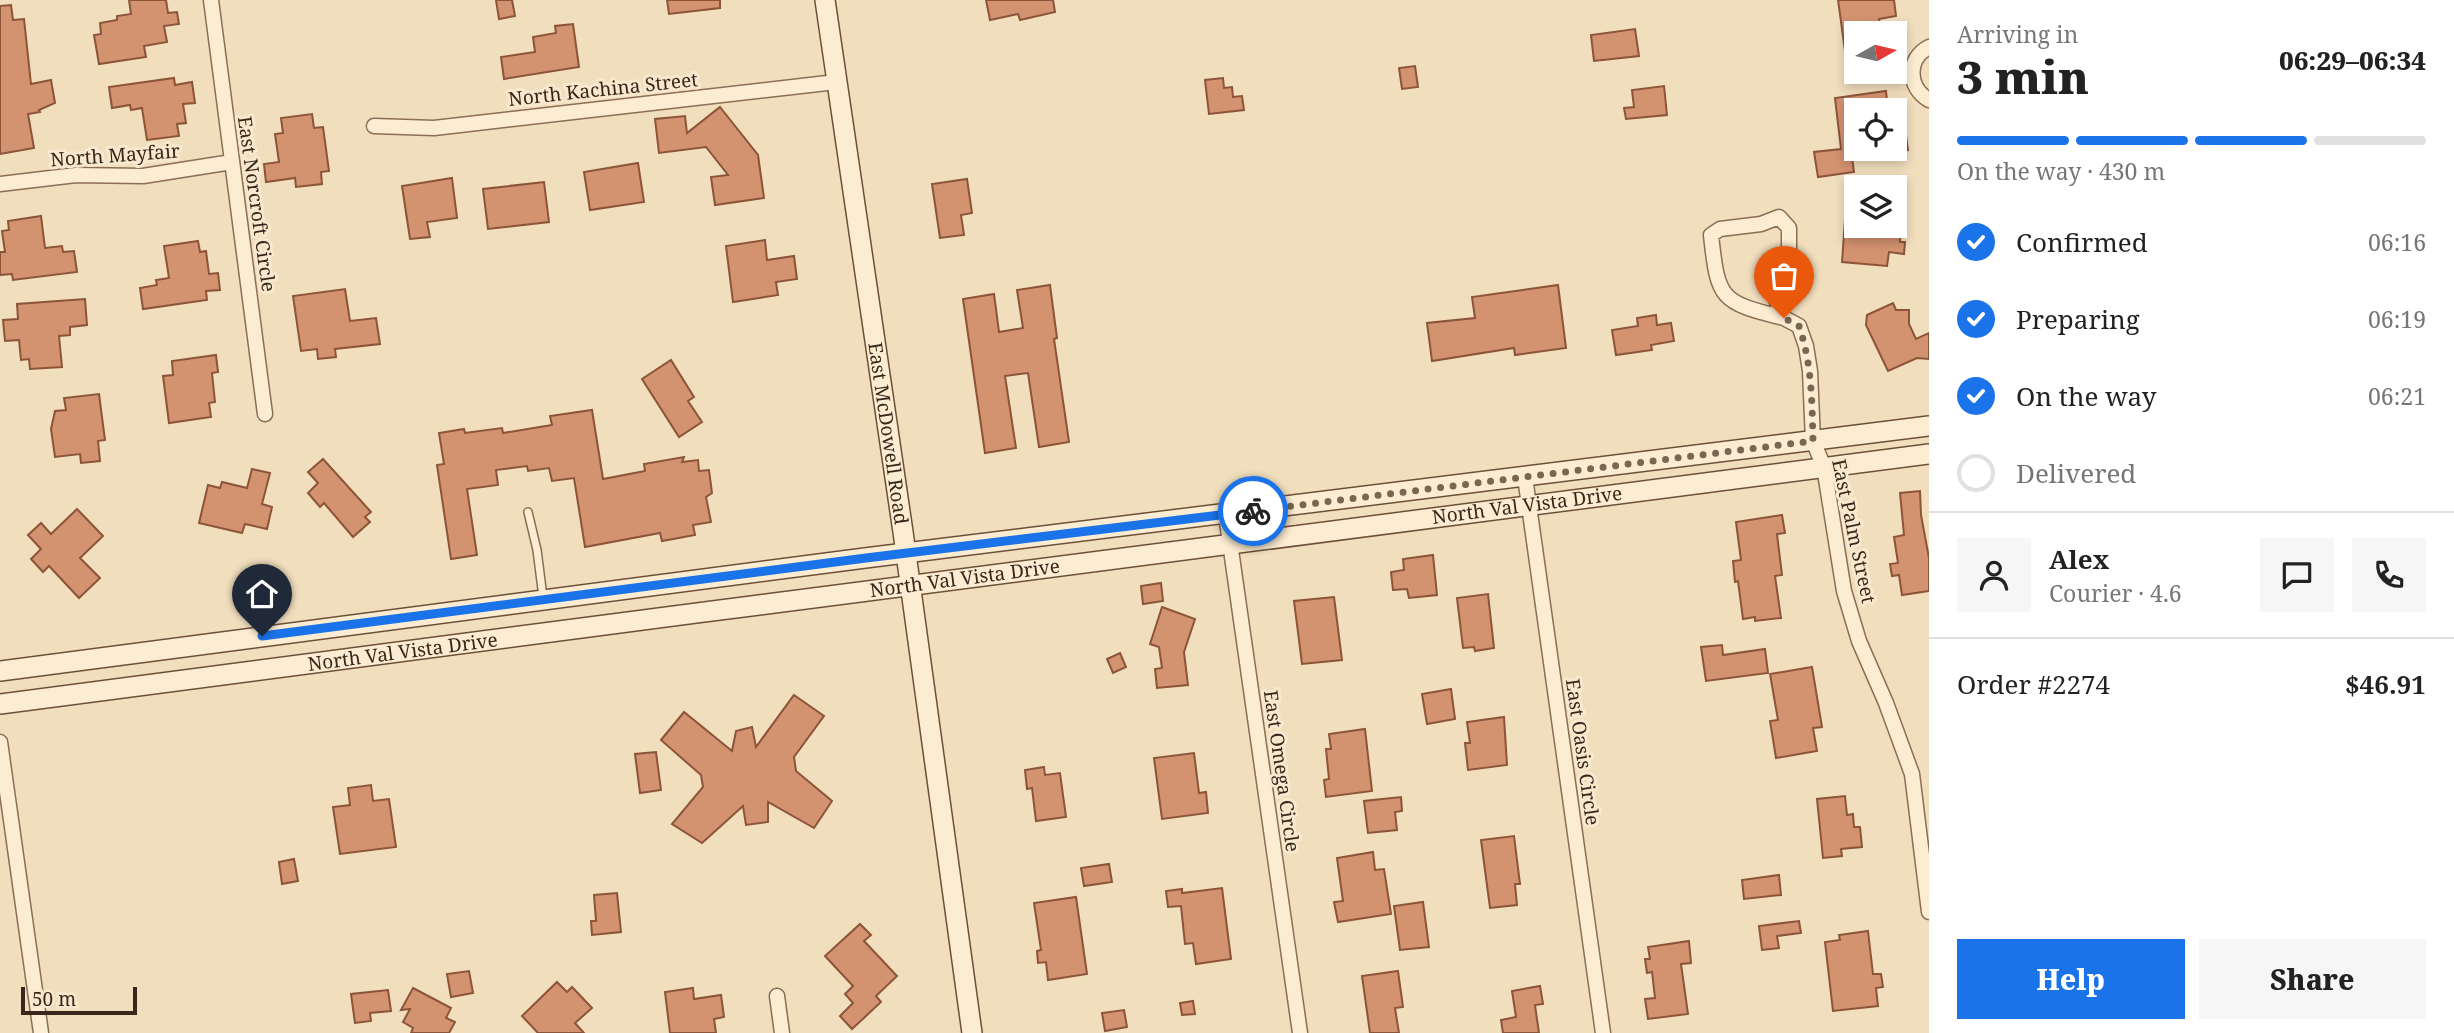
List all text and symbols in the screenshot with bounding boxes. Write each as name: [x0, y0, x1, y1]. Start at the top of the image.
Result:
text: Arriving in: [1957, 18, 2078, 50]
north arrow: [1844, 21, 1908, 84]
map controls: [1844, 21, 1907, 238]
text: 06:29–06:34: [2279, 42, 2426, 78]
text: 3 min: [1957, 45, 2089, 107]
street label: North Kachina Street: [507, 66, 699, 112]
button: locate: [1844, 98, 1907, 161]
street label: East Norcroft Circle: [232, 114, 282, 294]
street label: North Mayfair: [49, 138, 181, 172]
text: On the way · 430 m: [1957, 155, 2165, 187]
button: layers: [1844, 175, 1907, 238]
icon: check: [1957, 223, 1995, 261]
text: Confirmed: [2016, 224, 2148, 260]
text: 06:16: [2368, 226, 2426, 258]
pin: [1754, 246, 1814, 318]
icon: bag: [1765, 257, 1803, 295]
icon: check: [1957, 300, 1995, 338]
text: Preparing: [2016, 301, 2140, 337]
text: 06:19: [2368, 303, 2426, 335]
street label: East McDowell Road: [862, 341, 915, 527]
icon: check: [1957, 377, 1995, 415]
text: On the way: [2016, 378, 2156, 414]
text: 06:21: [2368, 380, 2426, 412]
text: Delivered: [2016, 455, 2136, 491]
street label: East Palm Street: [1826, 457, 1882, 606]
courier: [1218, 476, 1288, 546]
street label: North Val Vista Drive: [1431, 480, 1624, 530]
icon: bike: [1234, 492, 1272, 530]
button: person: [1957, 538, 2031, 612]
button: chat: [2260, 538, 2334, 612]
button: phone: [2352, 538, 2426, 612]
text: Alex: [2049, 541, 2109, 577]
street label: North Val Vista Drive: [868, 553, 1061, 603]
pin: [232, 564, 292, 636]
icon: home: [243, 575, 281, 613]
text: Courier · 4.6: [2049, 577, 2182, 609]
street label: North Val Vista Drive: [306, 626, 499, 677]
text: Order #2274: [1957, 666, 2110, 702]
text: $46.91: [2345, 666, 2426, 702]
street label: East Oasis Circle: [1560, 677, 1606, 827]
street label: East Omega Circle: [1258, 689, 1306, 853]
button: Help: [1957, 939, 2185, 1019]
button: Share: [2199, 939, 2426, 1019]
scale bar: [21, 984, 136, 1016]
text: 50 m: [32, 986, 76, 1012]

